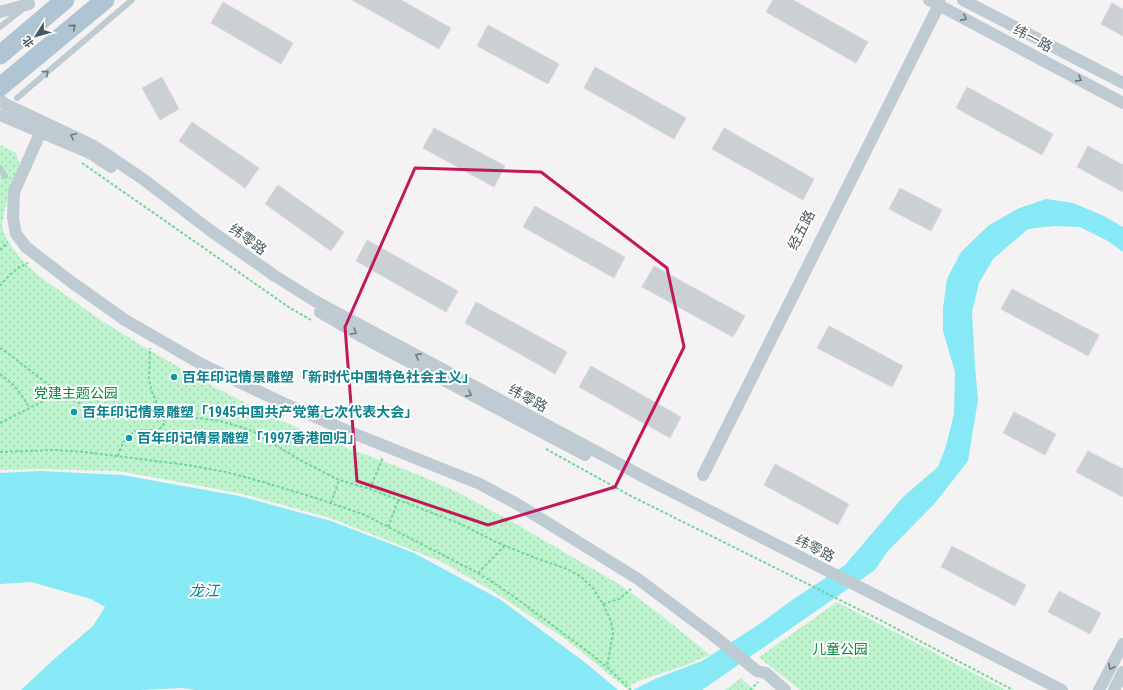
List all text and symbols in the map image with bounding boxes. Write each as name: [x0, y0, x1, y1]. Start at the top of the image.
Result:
one-way arrow: [959, 14, 967, 21]
north arrow: [16, 16, 56, 56]
street label: 纬一路: [1011, 21, 1055, 55]
one-way arrow: [69, 24, 76, 31]
text: 北: [20, 33, 37, 50]
one-way arrow: [42, 71, 49, 78]
one-way arrow: [1074, 74, 1082, 82]
one-way arrow: [70, 133, 78, 141]
street label: 经五路: [784, 208, 818, 252]
street label: 纬零路: [226, 220, 270, 258]
one-way arrow: [350, 328, 357, 335]
one-way arrow: [415, 353, 422, 361]
place label: 百年印记情景雕塑「新时代中国特色社会主义」: [182, 369, 476, 385]
marker: 百年印记情景雕塑「新时代中国特色社会主义」: [169, 372, 179, 382]
street label: 纬零路: [506, 381, 550, 415]
park label: 党建主题公园: [34, 385, 118, 401]
one-way arrow: [465, 389, 472, 396]
place label: 百年印记情景雕塑「1945中国共产党第七次代表大会」: [82, 404, 418, 420]
marker: 百年印记情景雕塑「1945中国共产党第七次代表大会」: [69, 407, 79, 417]
place label: 百年印记情景雕塑「1997香港回归」: [137, 430, 361, 446]
marker: 百年印记情景雕塑「1997香港回归」: [124, 433, 134, 443]
street label: 纬零路: [793, 531, 837, 565]
water label: 龙江: [189, 582, 221, 600]
park label: 儿童公园: [812, 641, 868, 657]
one-way arrow: [1108, 663, 1116, 670]

